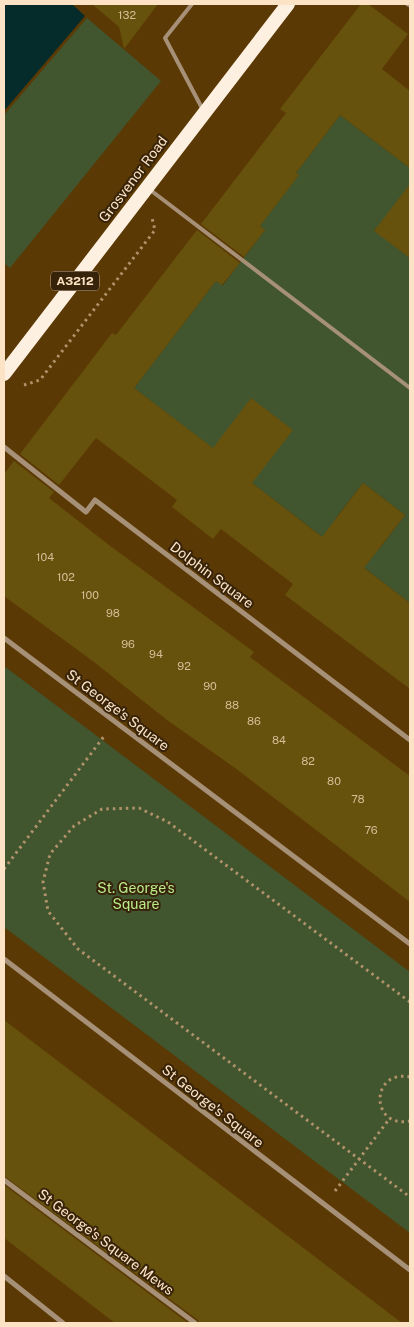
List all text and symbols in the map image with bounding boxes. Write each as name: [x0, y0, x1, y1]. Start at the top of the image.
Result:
house number: 132: [118, 9, 136, 21]
street label: Grosvenor Road: [95, 133, 171, 225]
road number: A3212: [51, 272, 99, 290]
street label: Dolphin Square: [167, 538, 257, 612]
house number: 104: [36, 551, 54, 563]
house number: 102: [57, 571, 75, 583]
house number: 100: [81, 589, 99, 601]
house number: 98: [106, 607, 120, 619]
house number: 96: [121, 638, 135, 650]
house number: 94: [149, 648, 163, 660]
house number: 92: [177, 660, 191, 672]
street label: St George's Square: [63, 666, 173, 754]
house number: 90: [203, 680, 217, 692]
house number: 88: [225, 699, 239, 711]
house number: 86: [247, 715, 261, 727]
house number: 84: [272, 734, 286, 746]
house number: 82: [301, 755, 315, 767]
house number: 80: [327, 775, 341, 787]
house number: 78: [351, 793, 365, 805]
house number: 76: [364, 824, 378, 836]
park label: St. George's Square: [97, 880, 175, 912]
street label: St George's Square: [159, 1061, 267, 1151]
street label: St George's Square Mews: [35, 1186, 177, 1298]

